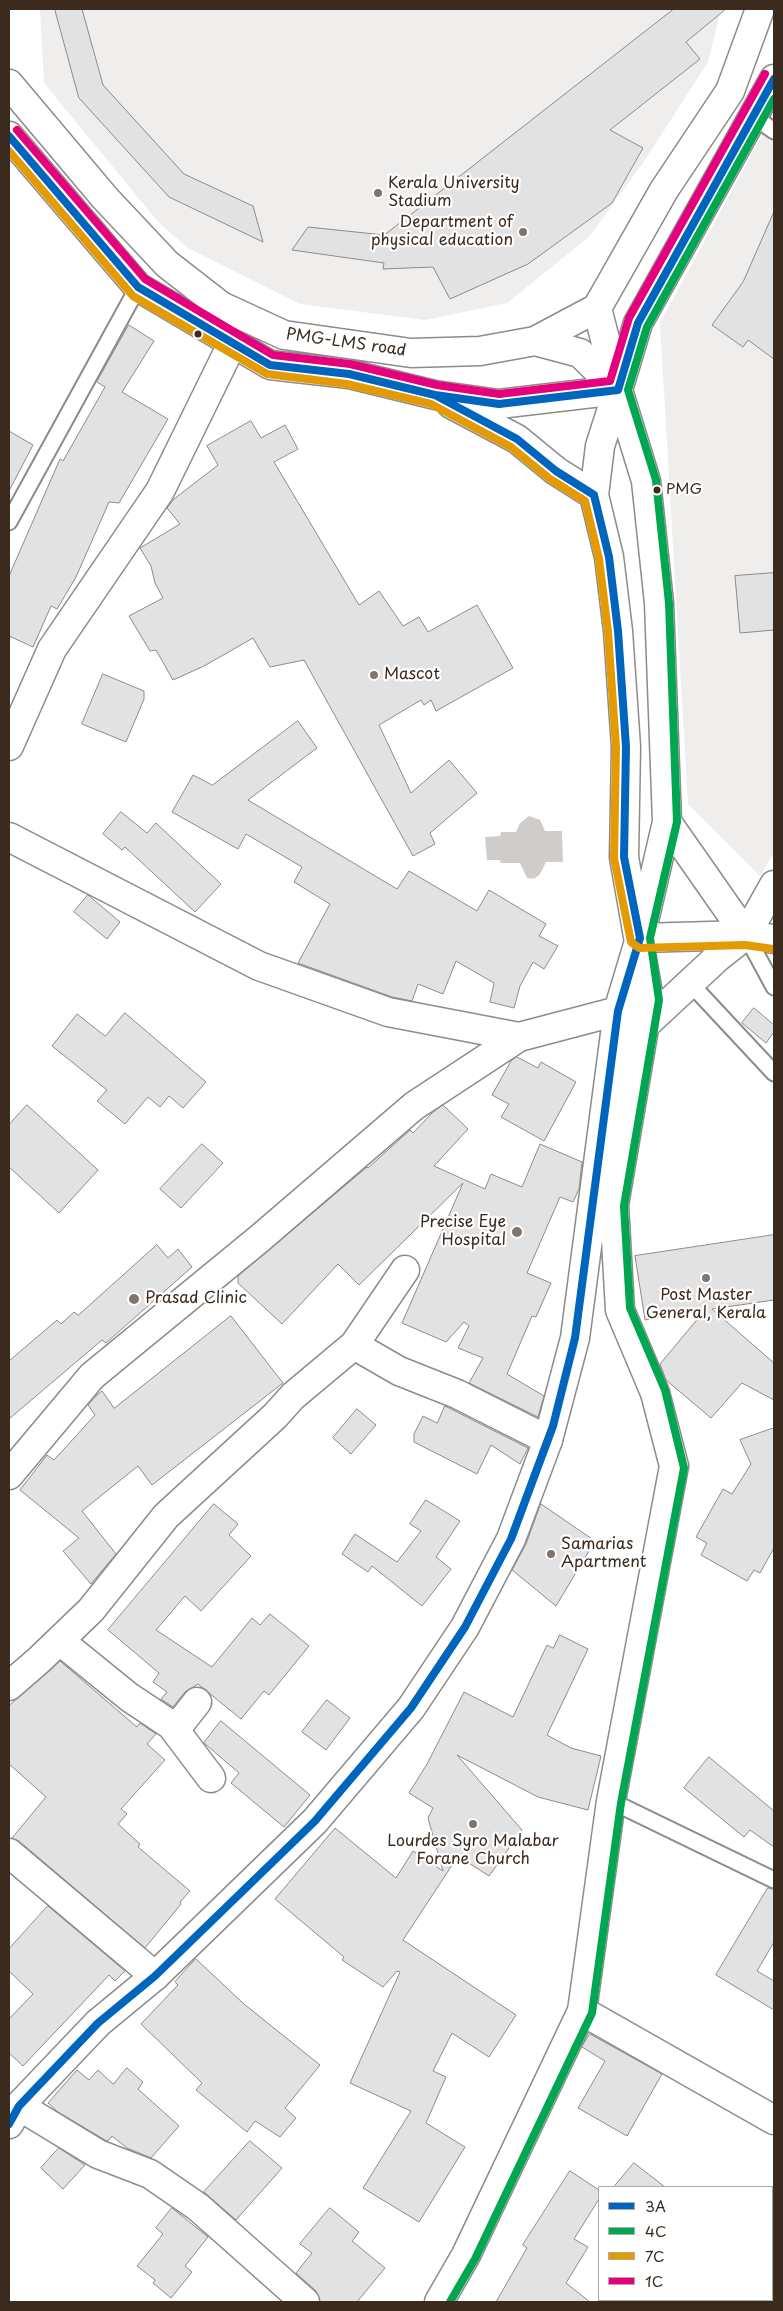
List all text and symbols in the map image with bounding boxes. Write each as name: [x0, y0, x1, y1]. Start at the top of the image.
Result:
place label: Kerala University Stadium: [388, 174, 520, 212]
marker: Kerala University Stadium: [372, 187, 384, 199]
place label: Department of physical education: [371, 213, 513, 251]
marker: Department of physical education: [517, 226, 529, 238]
street label: PMG-LMS road: [285, 325, 407, 361]
unlabelled marker: [193, 329, 203, 339]
place label: PMG: [666, 481, 702, 499]
marker: PMG: [652, 485, 662, 495]
place label: Mascot: [384, 665, 440, 685]
marker: Mascot: [368, 669, 380, 681]
place label: Precise Eye Hospital: [420, 1213, 506, 1251]
marker: Precise Eye Hospital: [510, 1225, 524, 1239]
marker: Post Master General, Kerala: [700, 1272, 712, 1284]
place label: Post Master General, Kerala: [646, 1286, 766, 1324]
place label: Prasad Clinic: [145, 1289, 247, 1309]
marker: Prasad Clinic: [127, 1292, 141, 1306]
place label: Samarias Apartment: [561, 1535, 646, 1573]
marker: Samarias Apartment: [545, 1548, 557, 1560]
marker: Lourdes Syro Malabar Forane Church: [467, 1818, 479, 1830]
place label: Lourdes Syro Malabar Forane Church: [387, 1832, 559, 1870]
legend: [598, 2186, 773, 2301]
text: 3A: [645, 2194, 666, 2217]
text: 4C: [645, 2219, 666, 2242]
text: 7C: [645, 2244, 665, 2267]
text: 1C: [645, 2269, 663, 2292]

